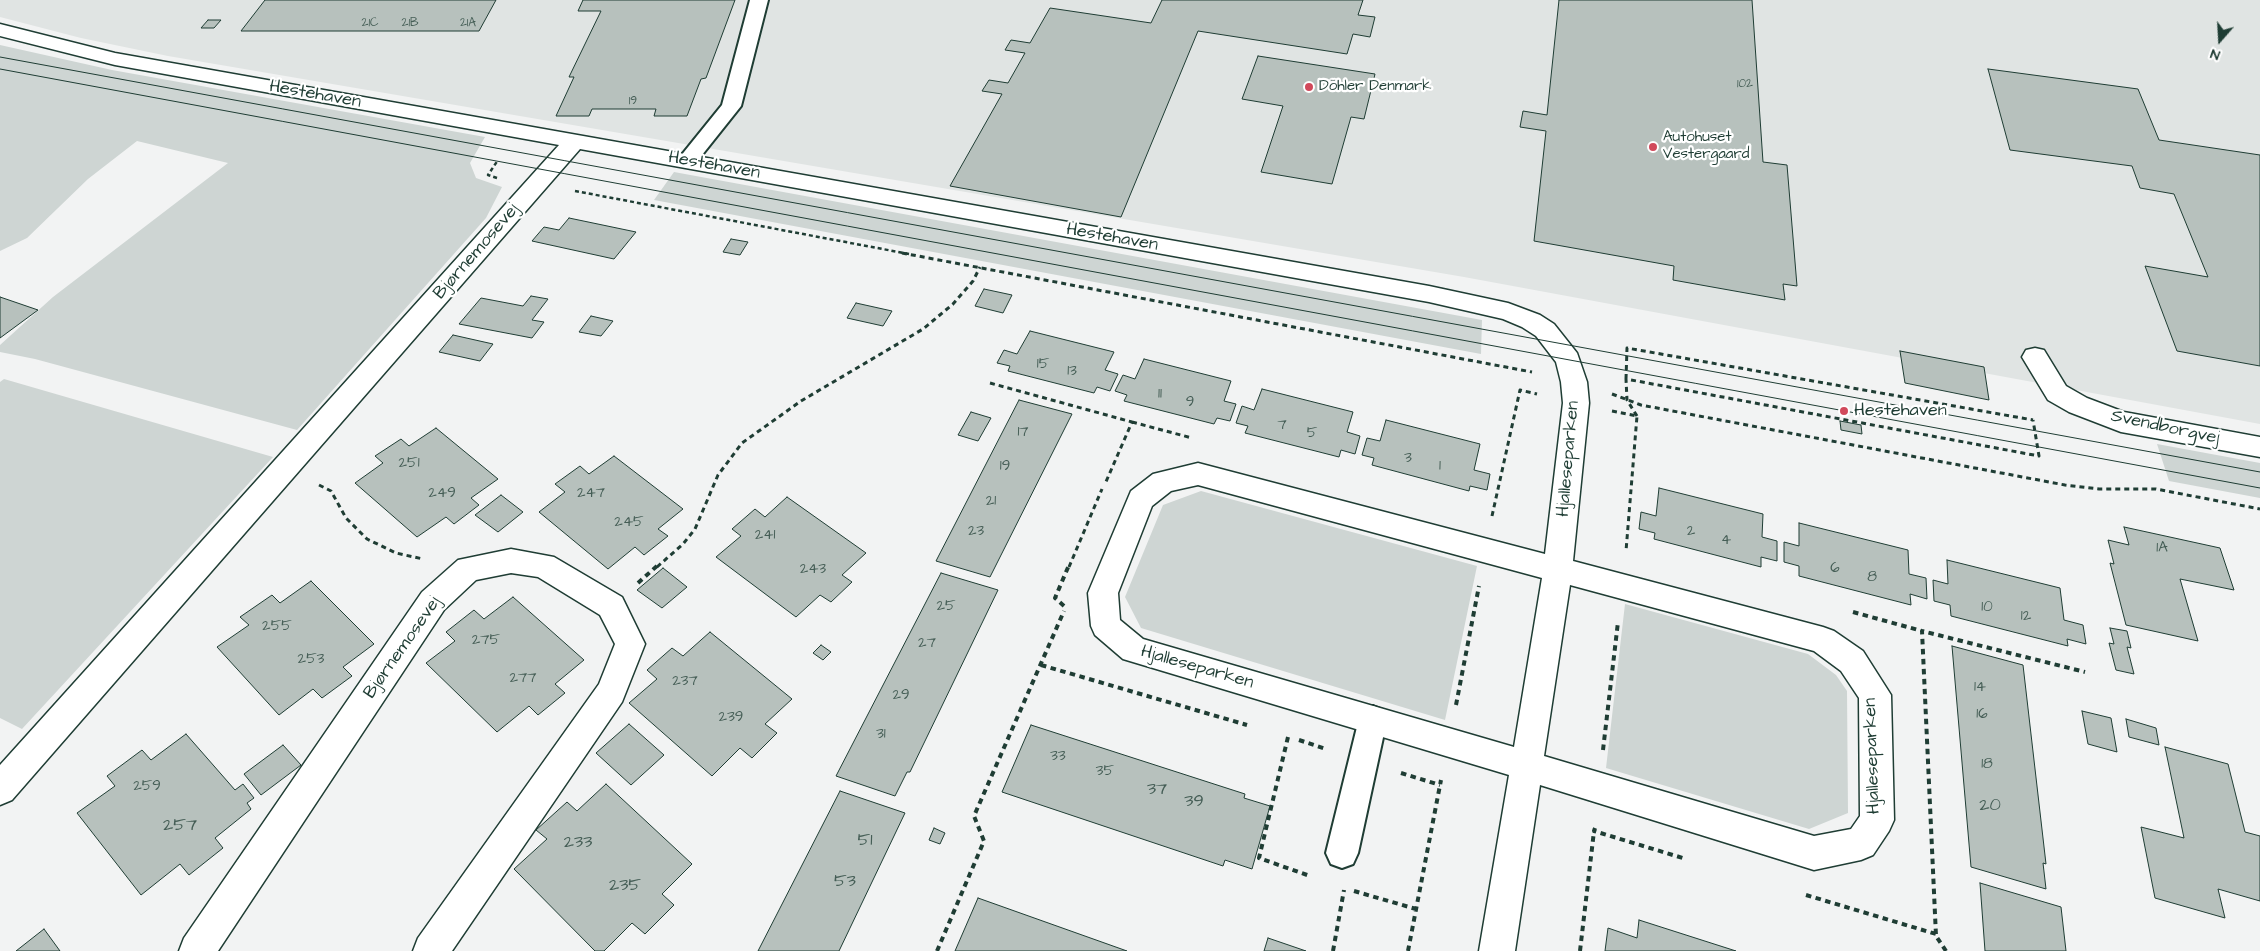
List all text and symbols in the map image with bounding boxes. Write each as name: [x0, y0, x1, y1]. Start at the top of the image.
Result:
north arrow: [2195, 15, 2245, 65]
house number: 21C: [362, 16, 378, 30]
house number: 21B: [402, 16, 418, 30]
house number: 21A: [460, 16, 476, 30]
text: N: [2208, 43, 2223, 65]
street label: Hestehaven: [267, 76, 363, 114]
house number: 102: [1737, 77, 1753, 91]
place label: Döhler Denmark: [1319, 78, 1431, 96]
marker: Döhler Denmark: [1303, 81, 1315, 93]
house number: 19: [629, 94, 637, 108]
place label: Autohuset Vestergaard: [1663, 129, 1749, 164]
marker: Autohuset Vestergaard: [1647, 141, 1659, 153]
street label: Hestehaven: [666, 147, 762, 185]
street label: Bjørnemosevej: [429, 200, 525, 304]
street label: Hestehaven: [1064, 219, 1160, 257]
house number: 15: [1037, 356, 1049, 374]
house number: 13: [1067, 363, 1077, 381]
house number: 11: [1158, 386, 1162, 404]
house number: 9: [1186, 394, 1194, 412]
street label: Hjalleseparken: [1553, 400, 1585, 518]
place label: Hestehaven: [1854, 400, 1947, 422]
marker: Hestehaven: [1838, 405, 1850, 417]
street label: Svendborgvej: [2109, 406, 2221, 450]
house number: 7: [1277, 417, 1287, 435]
house number: 17: [1017, 424, 1029, 442]
house number: 5: [1307, 425, 1317, 443]
house number: 3: [1404, 450, 1412, 468]
house number: 251: [398, 455, 420, 473]
house number: 19: [1000, 458, 1010, 476]
house number: 1: [1439, 458, 1441, 476]
house number: 249: [428, 485, 456, 503]
house number: 247: [577, 485, 605, 503]
house number: 21: [986, 493, 996, 511]
house number: 245: [614, 514, 644, 532]
house number: 23: [968, 523, 984, 541]
house number: 2: [1687, 523, 1695, 541]
house number: 241: [755, 527, 775, 545]
house number: 4: [1721, 532, 1731, 550]
house number: 1A: [2156, 540, 2168, 558]
house number: 6: [1830, 560, 1840, 578]
house number: 243: [800, 561, 826, 579]
house number: 8: [1867, 569, 1877, 587]
street label: Bjørnemosevej: [360, 593, 446, 703]
house number: 25: [936, 598, 956, 616]
house number: 10: [1981, 599, 1993, 617]
house number: 12: [2021, 608, 2031, 626]
house number: 255: [262, 618, 292, 636]
house number: 275: [472, 632, 500, 650]
house number: 27: [918, 635, 936, 653]
street label: Hjalleseparken: [1138, 642, 1256, 694]
house number: 253: [298, 651, 324, 669]
house number: 277: [509, 670, 537, 688]
house number: 237: [672, 673, 698, 691]
house number: 14: [1974, 679, 1986, 697]
house number: 29: [892, 687, 910, 705]
street label: Hjalleseparken: [1860, 697, 1886, 815]
house number: 16: [1976, 706, 1988, 724]
house number: 239: [719, 709, 743, 727]
house number: 31: [876, 726, 886, 744]
house number: 33: [1050, 748, 1066, 766]
house number: 18: [1981, 756, 1993, 774]
house number: 35: [1096, 763, 1114, 781]
house number: 259: [133, 778, 161, 796]
house number: 37: [1147, 779, 1167, 801]
house number: 39: [1184, 791, 1204, 813]
house number: 20: [1979, 795, 2001, 817]
house number: 257: [163, 815, 197, 837]
house number: 51: [857, 830, 873, 852]
house number: 233: [564, 832, 592, 854]
house number: 53: [834, 871, 856, 893]
house number: 235: [609, 875, 641, 897]

